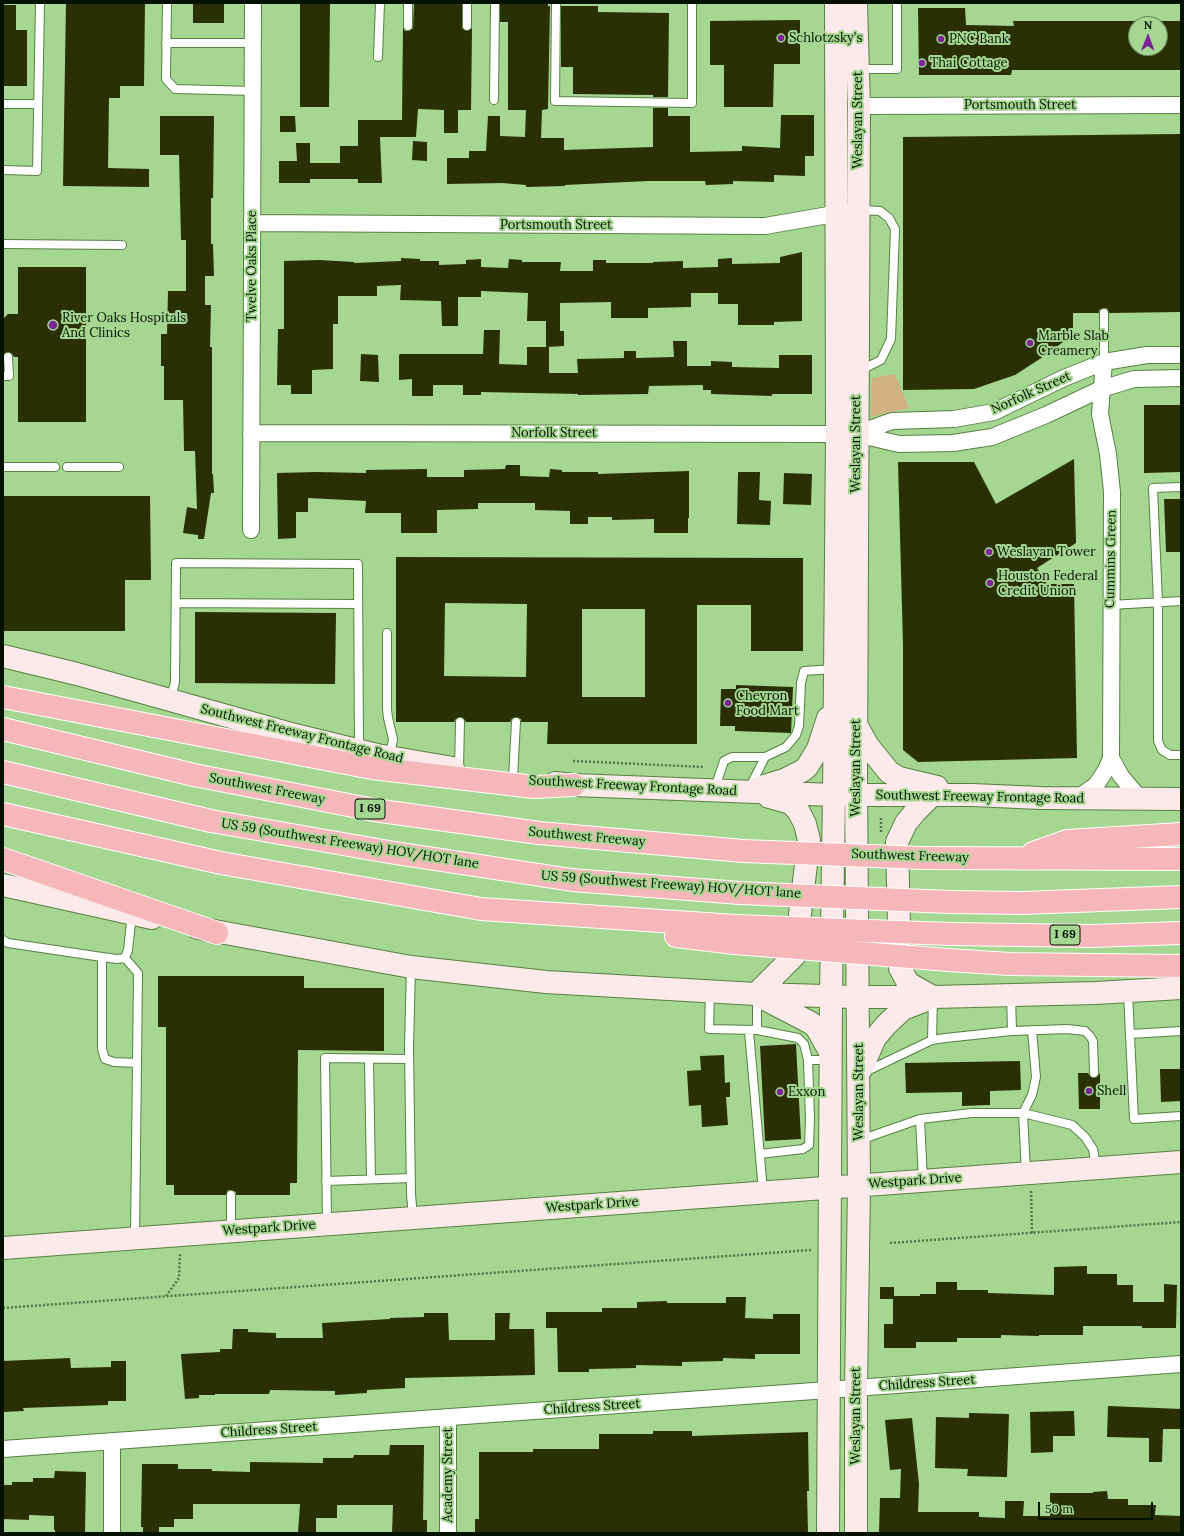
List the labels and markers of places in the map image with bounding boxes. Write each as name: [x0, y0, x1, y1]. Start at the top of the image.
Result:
place label: Schlotzsky's: [789, 30, 862, 46]
place label: PNC Bank: [949, 31, 1009, 47]
marker: Schlotzsky's: [776, 33, 786, 43]
marker: PNC Bank: [936, 34, 946, 44]
place label: Thai Cottage: [930, 55, 1008, 71]
marker: Thai Cottage: [917, 58, 927, 68]
place label: River Oaks Hospitals And Clinics: [62, 310, 186, 341]
marker: River Oaks Hospitals And Clinics: [47, 319, 59, 331]
place label: Marble Slab Creamery: [1038, 328, 1109, 359]
marker: Marble Slab Creamery: [1025, 338, 1035, 348]
place label: Weslayan Tower: [997, 544, 1096, 560]
marker: Weslayan Tower: [984, 547, 994, 557]
place label: Houston Federal Credit Union: [998, 568, 1098, 599]
marker: Houston Federal Credit Union: [985, 578, 995, 588]
place label: Chevron Food Mart: [736, 688, 799, 719]
marker: Chevron Food Mart: [723, 698, 733, 708]
place label: Shell: [1097, 1083, 1126, 1099]
place label: Exxon: [788, 1084, 825, 1100]
marker: Shell: [1084, 1086, 1094, 1096]
marker: Exxon: [775, 1087, 785, 1097]

